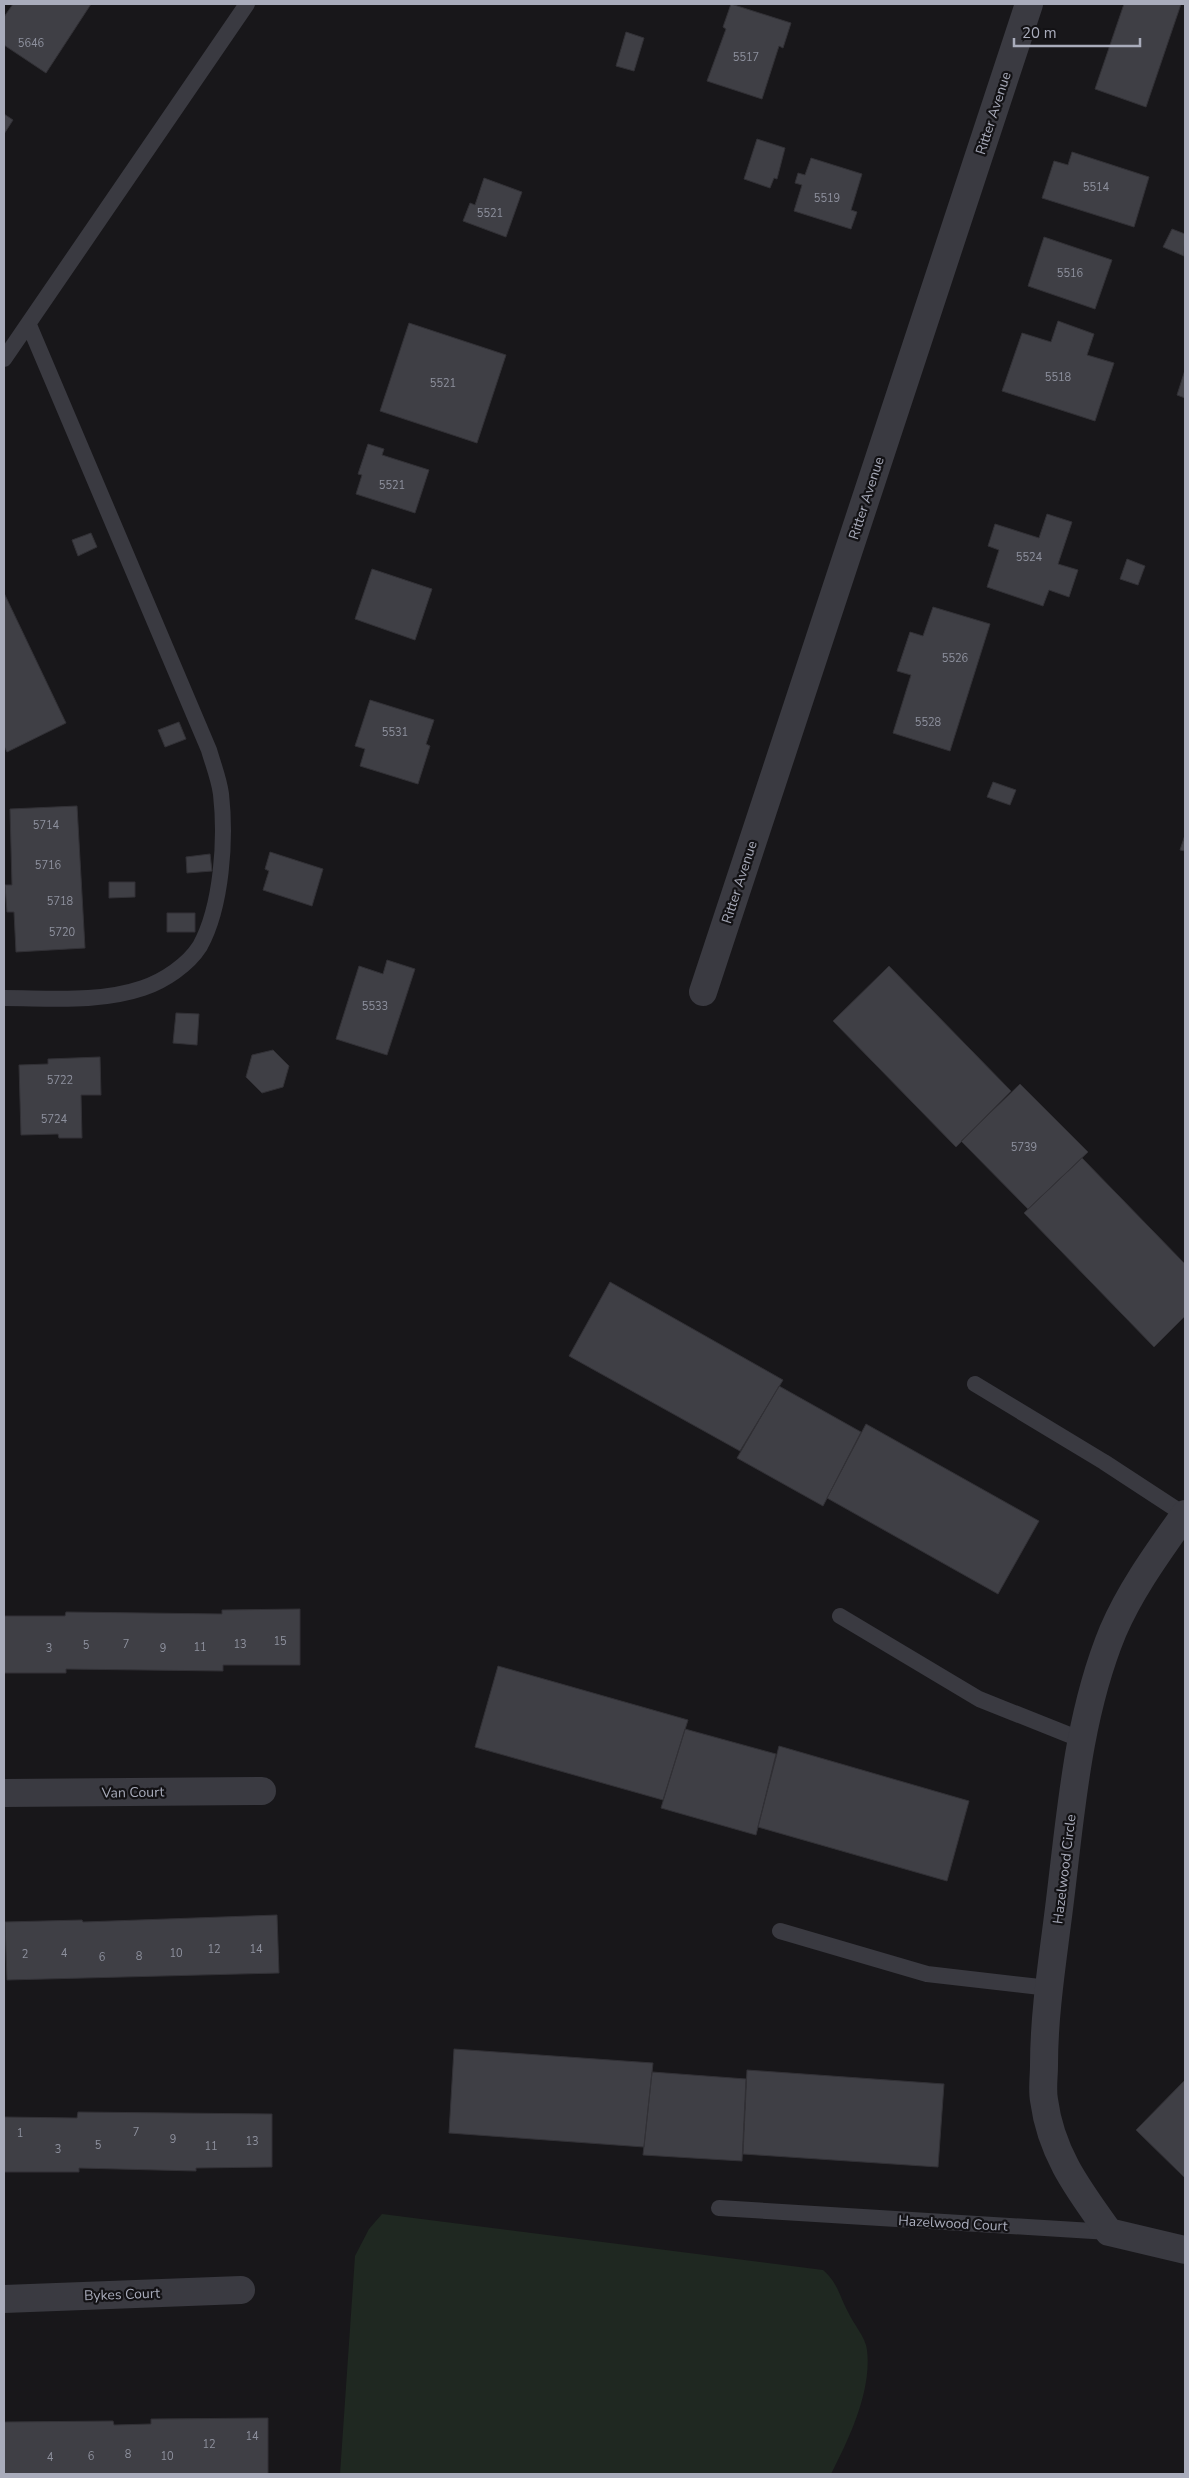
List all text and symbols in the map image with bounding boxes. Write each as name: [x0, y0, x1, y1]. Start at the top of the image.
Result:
scale bar: [1014, 15, 1140, 47]
text: 20 m: [1022, 23, 1057, 43]
house number: 5646: [18, 36, 45, 51]
house number: 5517: [733, 50, 759, 65]
street label: Ritter Avenue: [971, 69, 1016, 157]
house number: 5514: [1083, 180, 1110, 195]
house number: 5519: [814, 191, 840, 206]
house number: 5521: [477, 206, 503, 221]
house number: 5516: [1057, 266, 1084, 281]
house number: 5518: [1045, 370, 1072, 385]
house number: 5521: [430, 376, 456, 391]
street label: Ritter Avenue: [844, 454, 889, 542]
house number: 5521: [379, 478, 405, 493]
house number: 5524: [1016, 550, 1043, 565]
house number: 5526: [942, 651, 969, 666]
house number: 5528: [915, 715, 942, 730]
house number: 5531: [382, 725, 408, 740]
house number: 5714: [33, 818, 60, 833]
street label: Ritter Avenue: [717, 838, 762, 926]
house number: 5716: [35, 858, 62, 873]
house number: 5718: [47, 894, 74, 909]
house number: 5720: [49, 925, 76, 940]
house number: 5533: [362, 999, 388, 1014]
house number: 5722: [47, 1073, 73, 1088]
house number: 5724: [41, 1112, 68, 1127]
house number: 5739: [1011, 1140, 1037, 1155]
house number: 15: [273, 1634, 287, 1649]
house number: 7: [123, 1637, 129, 1652]
house number: 13: [233, 1637, 247, 1652]
house number: 5: [83, 1638, 90, 1653]
house number: 11: [193, 1640, 207, 1655]
house number: 3: [46, 1641, 52, 1656]
house number: 9: [160, 1641, 166, 1656]
street label: Van Court: [101, 1782, 165, 1803]
street label: Hazelwood Circle: [1048, 1813, 1081, 1925]
house number: 12: [207, 1942, 221, 1957]
house number: 14: [249, 1942, 263, 1957]
house number: 4: [61, 1946, 68, 1961]
house number: 10: [169, 1946, 183, 1961]
house number: 2: [22, 1947, 28, 1962]
house number: 8: [136, 1949, 143, 1964]
house number: 6: [99, 1950, 106, 1965]
house number: 7: [133, 2125, 139, 2140]
house number: 1: [17, 2126, 23, 2141]
house number: 9: [170, 2132, 176, 2147]
house number: 13: [245, 2134, 259, 2149]
house number: 5: [95, 2138, 102, 2153]
house number: 11: [204, 2139, 218, 2154]
house number: 3: [55, 2142, 61, 2157]
street label: Hazelwood Court: [898, 2211, 1008, 2236]
street label: Bykes Court: [84, 2284, 160, 2305]
house number: 14: [245, 2429, 259, 2444]
house number: 12: [202, 2437, 216, 2452]
house number: 8: [125, 2447, 132, 2462]
house number: 6: [88, 2449, 95, 2464]
house number: 10: [160, 2449, 174, 2464]
house number: 4: [47, 2450, 54, 2465]

